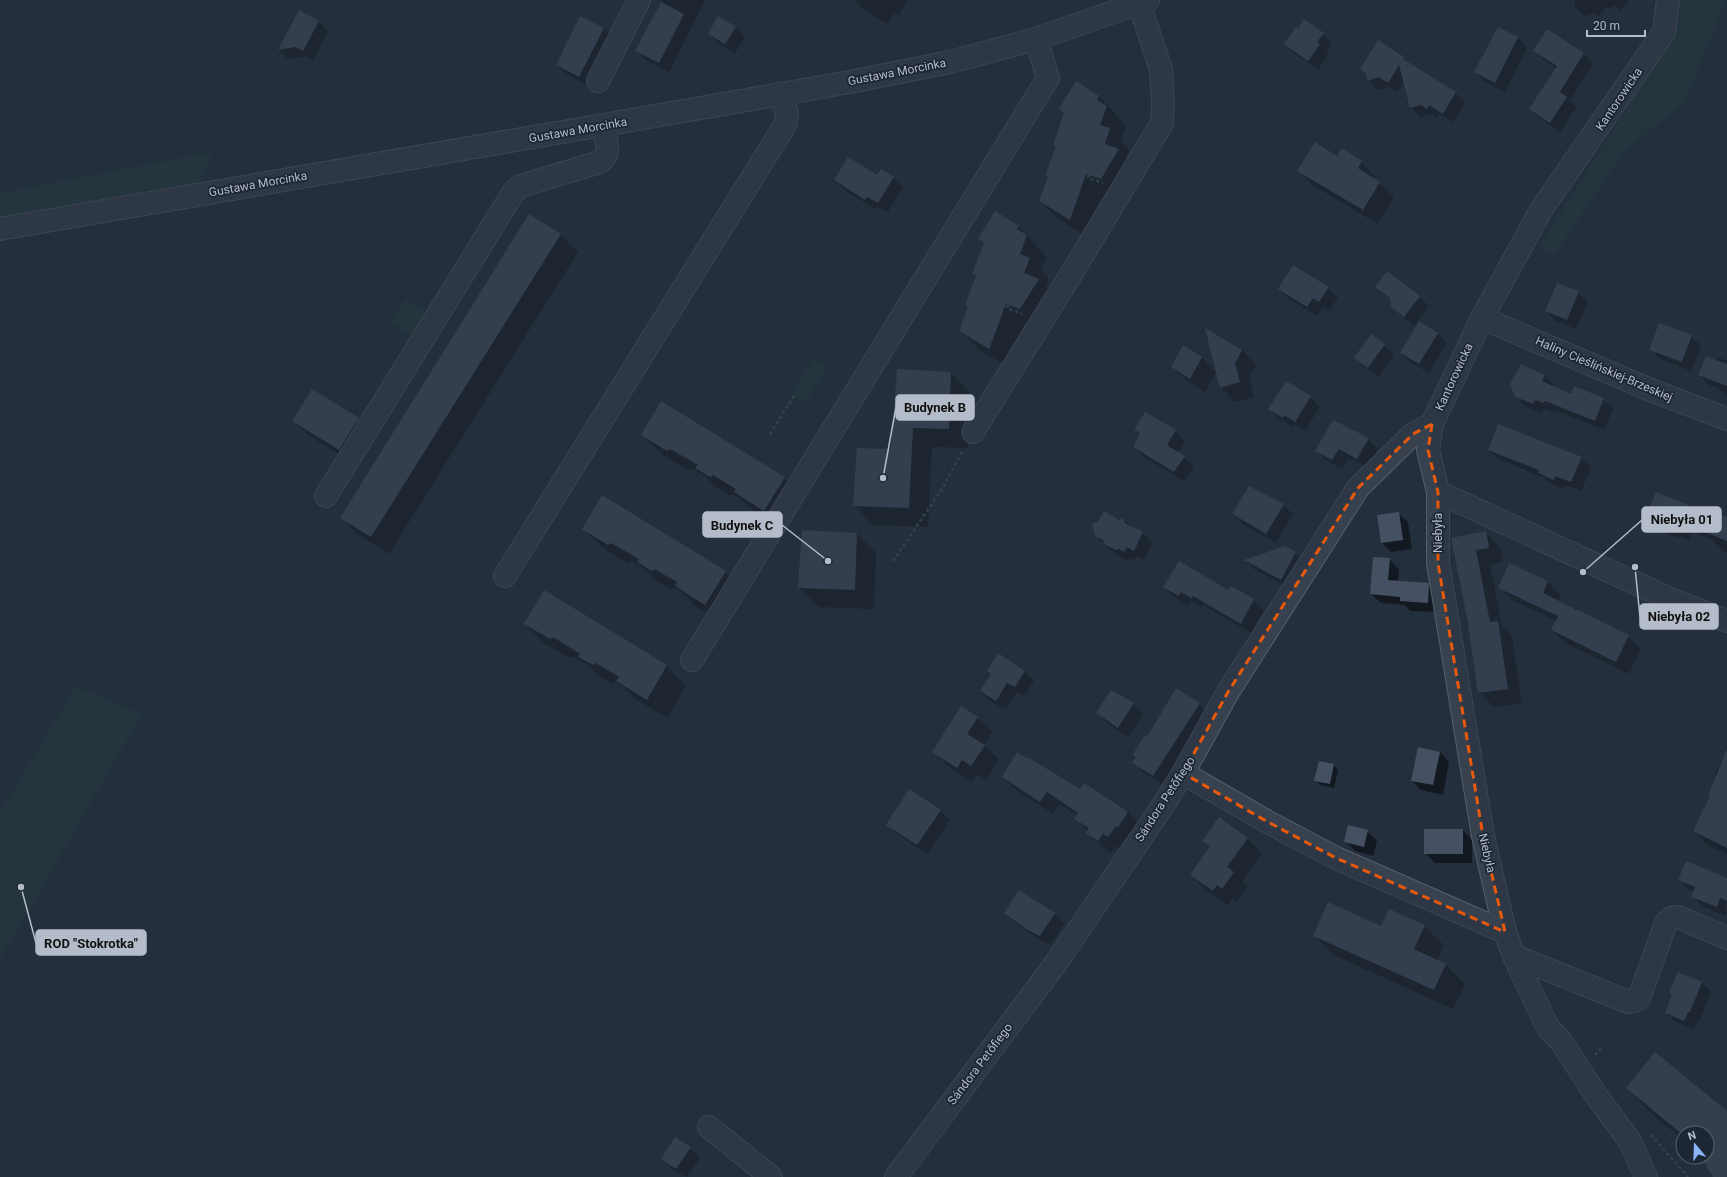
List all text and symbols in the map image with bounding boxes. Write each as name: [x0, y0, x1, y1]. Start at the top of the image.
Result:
scale bar: [1587, 12, 1645, 38]
text: 20 m: [1593, 19, 1620, 33]
street label: Gustawa Morcinka: [847, 56, 947, 88]
street label: Kantorowicka: [1593, 65, 1645, 133]
street label: Gustawa Morcinka: [528, 114, 628, 146]
street label: Gustawa Morcinka: [208, 168, 308, 200]
street label: Haliny Cieślińskiej-Brzeskiej: [1533, 334, 1675, 404]
street label: Kantorowicka: [1432, 341, 1476, 413]
callout: Budynek B: [896, 395, 974, 420]
text: Budynek B: [904, 400, 966, 415]
callout: Niebyła 01: [1642, 507, 1721, 532]
callout: Budynek C: [703, 512, 782, 537]
text: Niebyła 01: [1651, 512, 1713, 527]
street label: Niebyła: [1431, 513, 1445, 553]
text: Budynek C: [711, 518, 774, 533]
callout: Niebyła 02: [1640, 604, 1718, 629]
text: Niebyła 02: [1648, 609, 1710, 624]
street label: Sándora Petőfiego: [1132, 754, 1198, 844]
street label: Niebyła: [1476, 832, 1498, 874]
callout: ROD "Stokrotka": [36, 930, 146, 955]
text: ROD "Stokrotka": [44, 936, 138, 951]
street label: Sándora Petőfiego: [945, 1020, 1015, 1107]
north arrow: [1675, 1125, 1715, 1165]
text: N: [1686, 1129, 1698, 1143]

